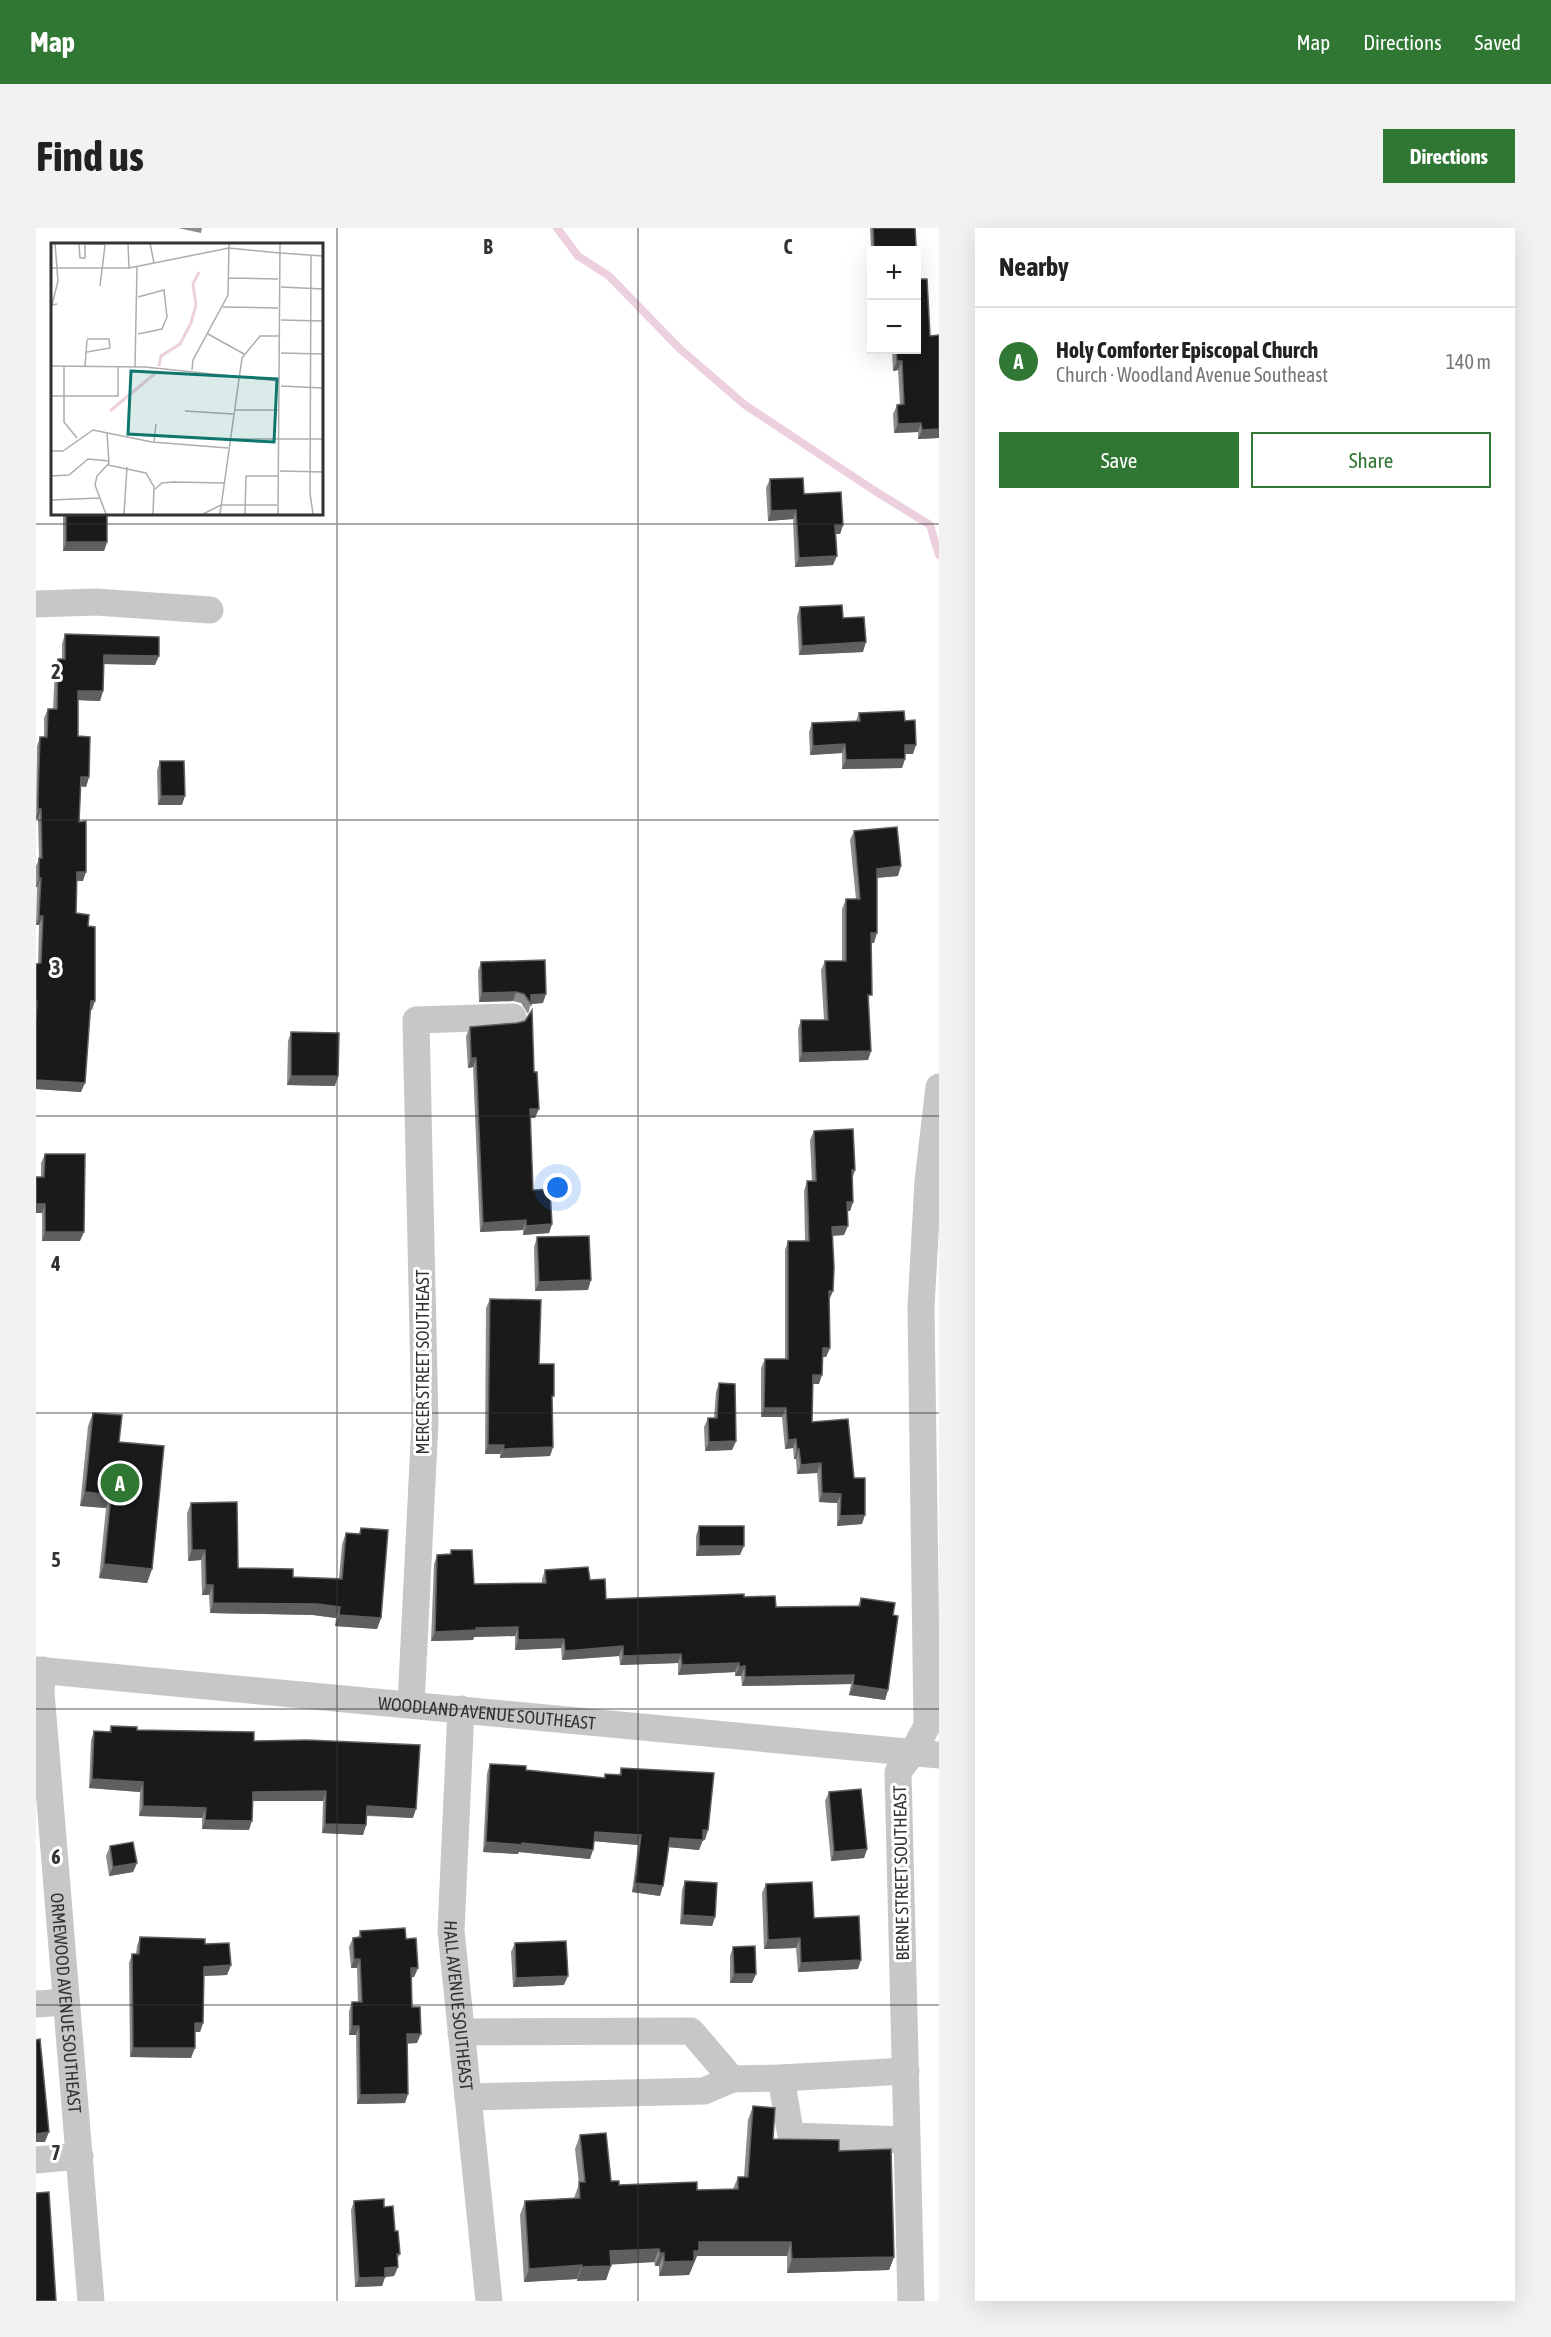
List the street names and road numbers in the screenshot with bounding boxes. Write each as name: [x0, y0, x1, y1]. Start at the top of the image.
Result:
street label: MERCER STREET SOUTHEAST: [412, 1269, 433, 1454]
street label: WOODLAND AVENUE SOUTHEAST: [377, 1692, 597, 1733]
street label: BERNE STREET SOUTHEAST: [889, 1785, 913, 1961]
street label: ORMEWOOD AVENUE SOUTHEAST: [47, 1892, 86, 2114]
street label: HALL AVENUE SOUTHEAST: [441, 1920, 478, 2092]

